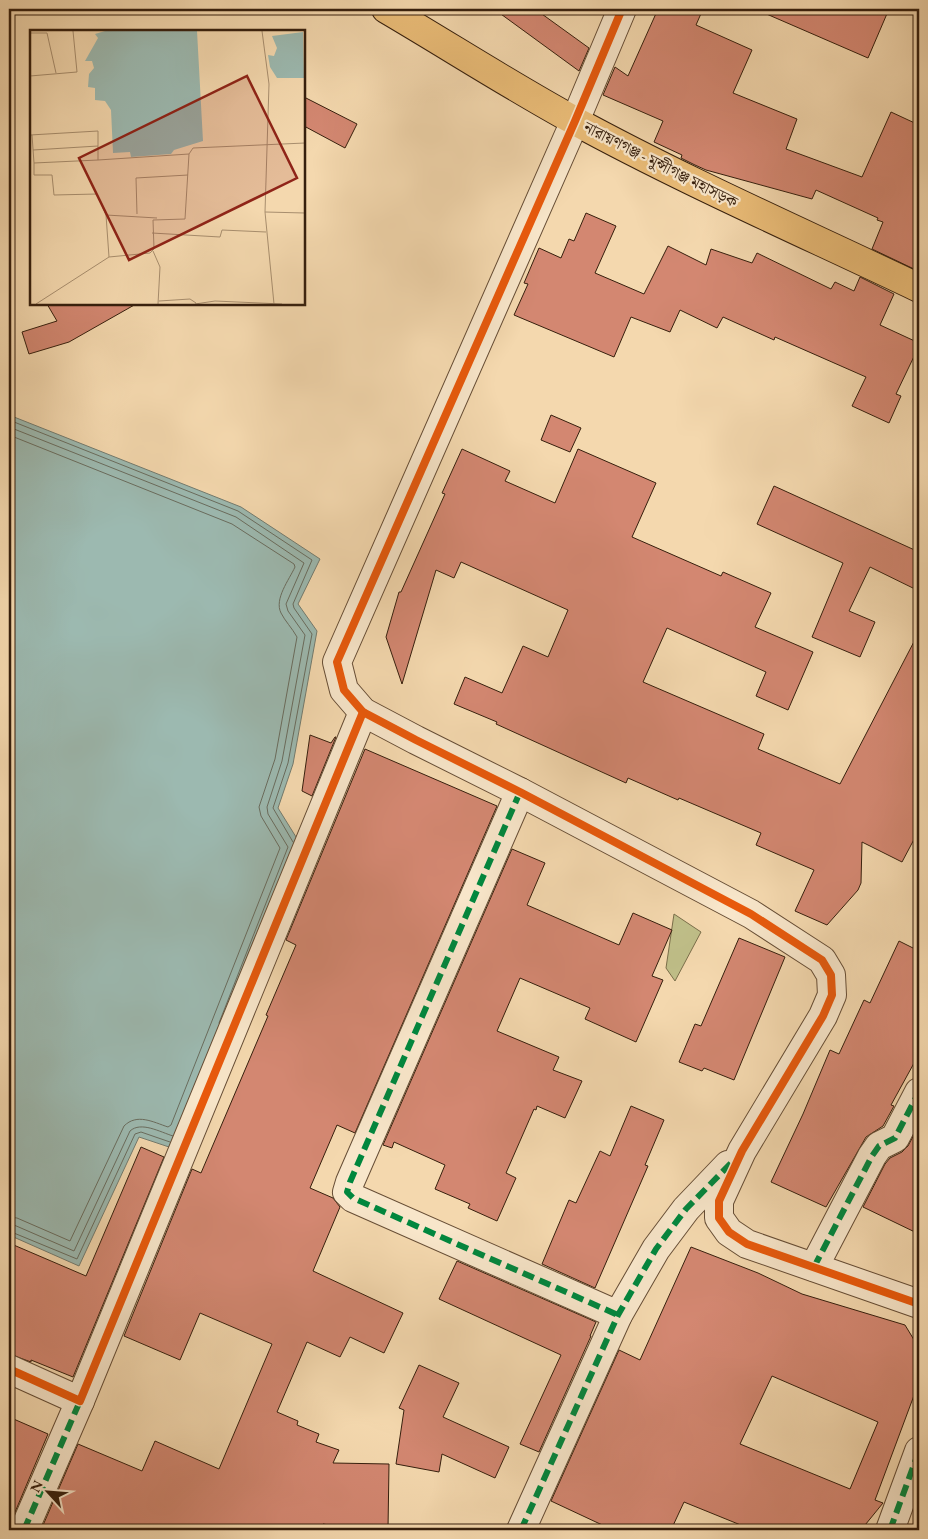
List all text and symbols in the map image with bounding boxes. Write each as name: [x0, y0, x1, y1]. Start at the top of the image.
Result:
inset map: [30, 30, 305, 305]
street label: নারায়ণগঞ্জ - মুন্সীগঞ্জ মহাসড়ক: [579, 116, 742, 213]
north arrow: [22, 1466, 72, 1516]
text: N: [26, 1477, 47, 1495]

